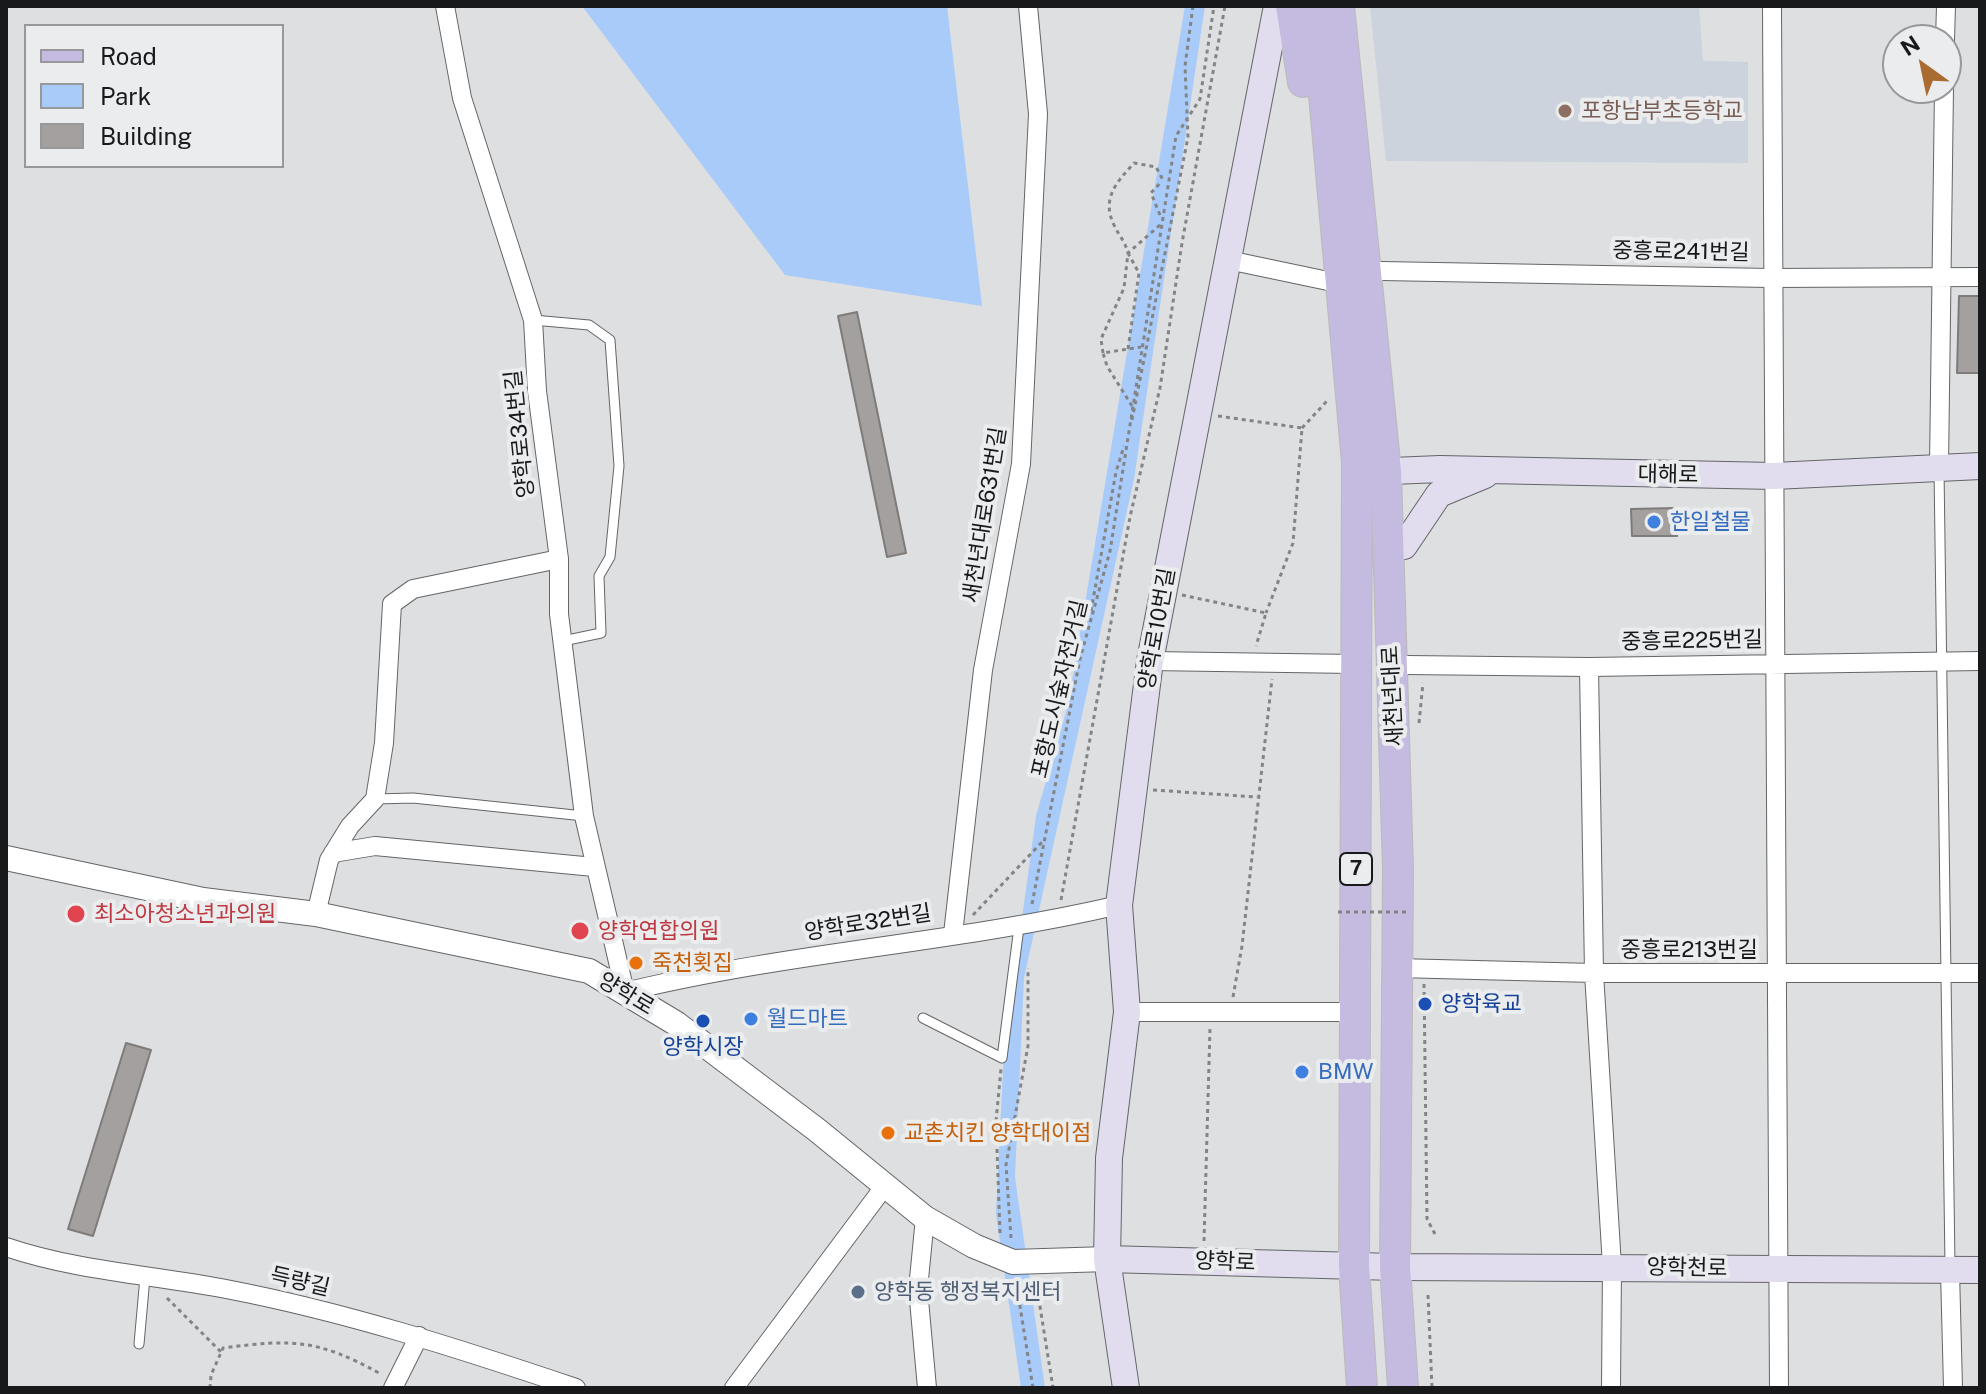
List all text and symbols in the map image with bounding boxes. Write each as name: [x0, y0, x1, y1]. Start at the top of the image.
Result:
legend: [24, 24, 284, 168]
north arrow: [1882, 24, 1962, 104]
text: N: [1896, 30, 1924, 61]
text: Road: [100, 42, 157, 70]
text: Park: [100, 82, 151, 110]
place label: 포항남부초등학교: [1581, 98, 1743, 124]
marker: 포항남부초등학교: [1556, 102, 1574, 120]
text: Building: [100, 122, 192, 150]
street label: 중흥로241번길: [1612, 238, 1750, 266]
street label: 양학로34번길: [500, 369, 540, 499]
street label: 새천년대로631번길: [958, 425, 1012, 605]
street label: 대해로: [1637, 461, 1699, 489]
place label: 한일철물: [1670, 509, 1751, 535]
marker: 한일철물: [1645, 513, 1663, 531]
street label: 양학로10번길: [1133, 566, 1181, 692]
street label: 포항도시숲자전거길: [1027, 597, 1093, 781]
street label: 중흥로225번길: [1621, 627, 1763, 655]
street label: 새천년대로: [1377, 645, 1409, 747]
road number: 7: [1340, 853, 1372, 885]
street label: 양학로32번길: [803, 900, 933, 946]
place label: 최소아청소년과의원: [94, 901, 276, 927]
marker: 최소아청소년과의원: [65, 903, 87, 925]
place label: 양학연합의원: [598, 918, 719, 944]
marker: 양학연합의원: [569, 920, 591, 942]
street label: 중흥로213번길: [1620, 937, 1758, 963]
place label: 죽천횟집: [652, 950, 733, 976]
marker: 죽천횟집: [627, 954, 645, 972]
street label: 양학로: [593, 967, 659, 1021]
place label: 양학육교: [1441, 991, 1522, 1017]
marker: 양학육교: [1416, 995, 1434, 1013]
place label: 월드마트: [767, 1006, 848, 1032]
marker: 월드마트: [742, 1010, 760, 1028]
marker: 양학시장: [694, 1012, 712, 1030]
place label: 양학시장: [663, 1034, 743, 1060]
place label: BMW: [1318, 1059, 1373, 1085]
marker: BMW: [1293, 1063, 1311, 1081]
place label: 교촌치킨 양학대이점: [904, 1120, 1092, 1146]
marker: 교촌치킨 양학대이점: [879, 1124, 897, 1142]
street label: 양학로: [1194, 1248, 1256, 1276]
street label: 양학천로: [1646, 1254, 1728, 1282]
street label: 득량길: [267, 1262, 333, 1302]
place label: 양학동 행정복지센터: [874, 1279, 1062, 1305]
marker: 양학동 행정복지센터: [849, 1283, 867, 1301]

